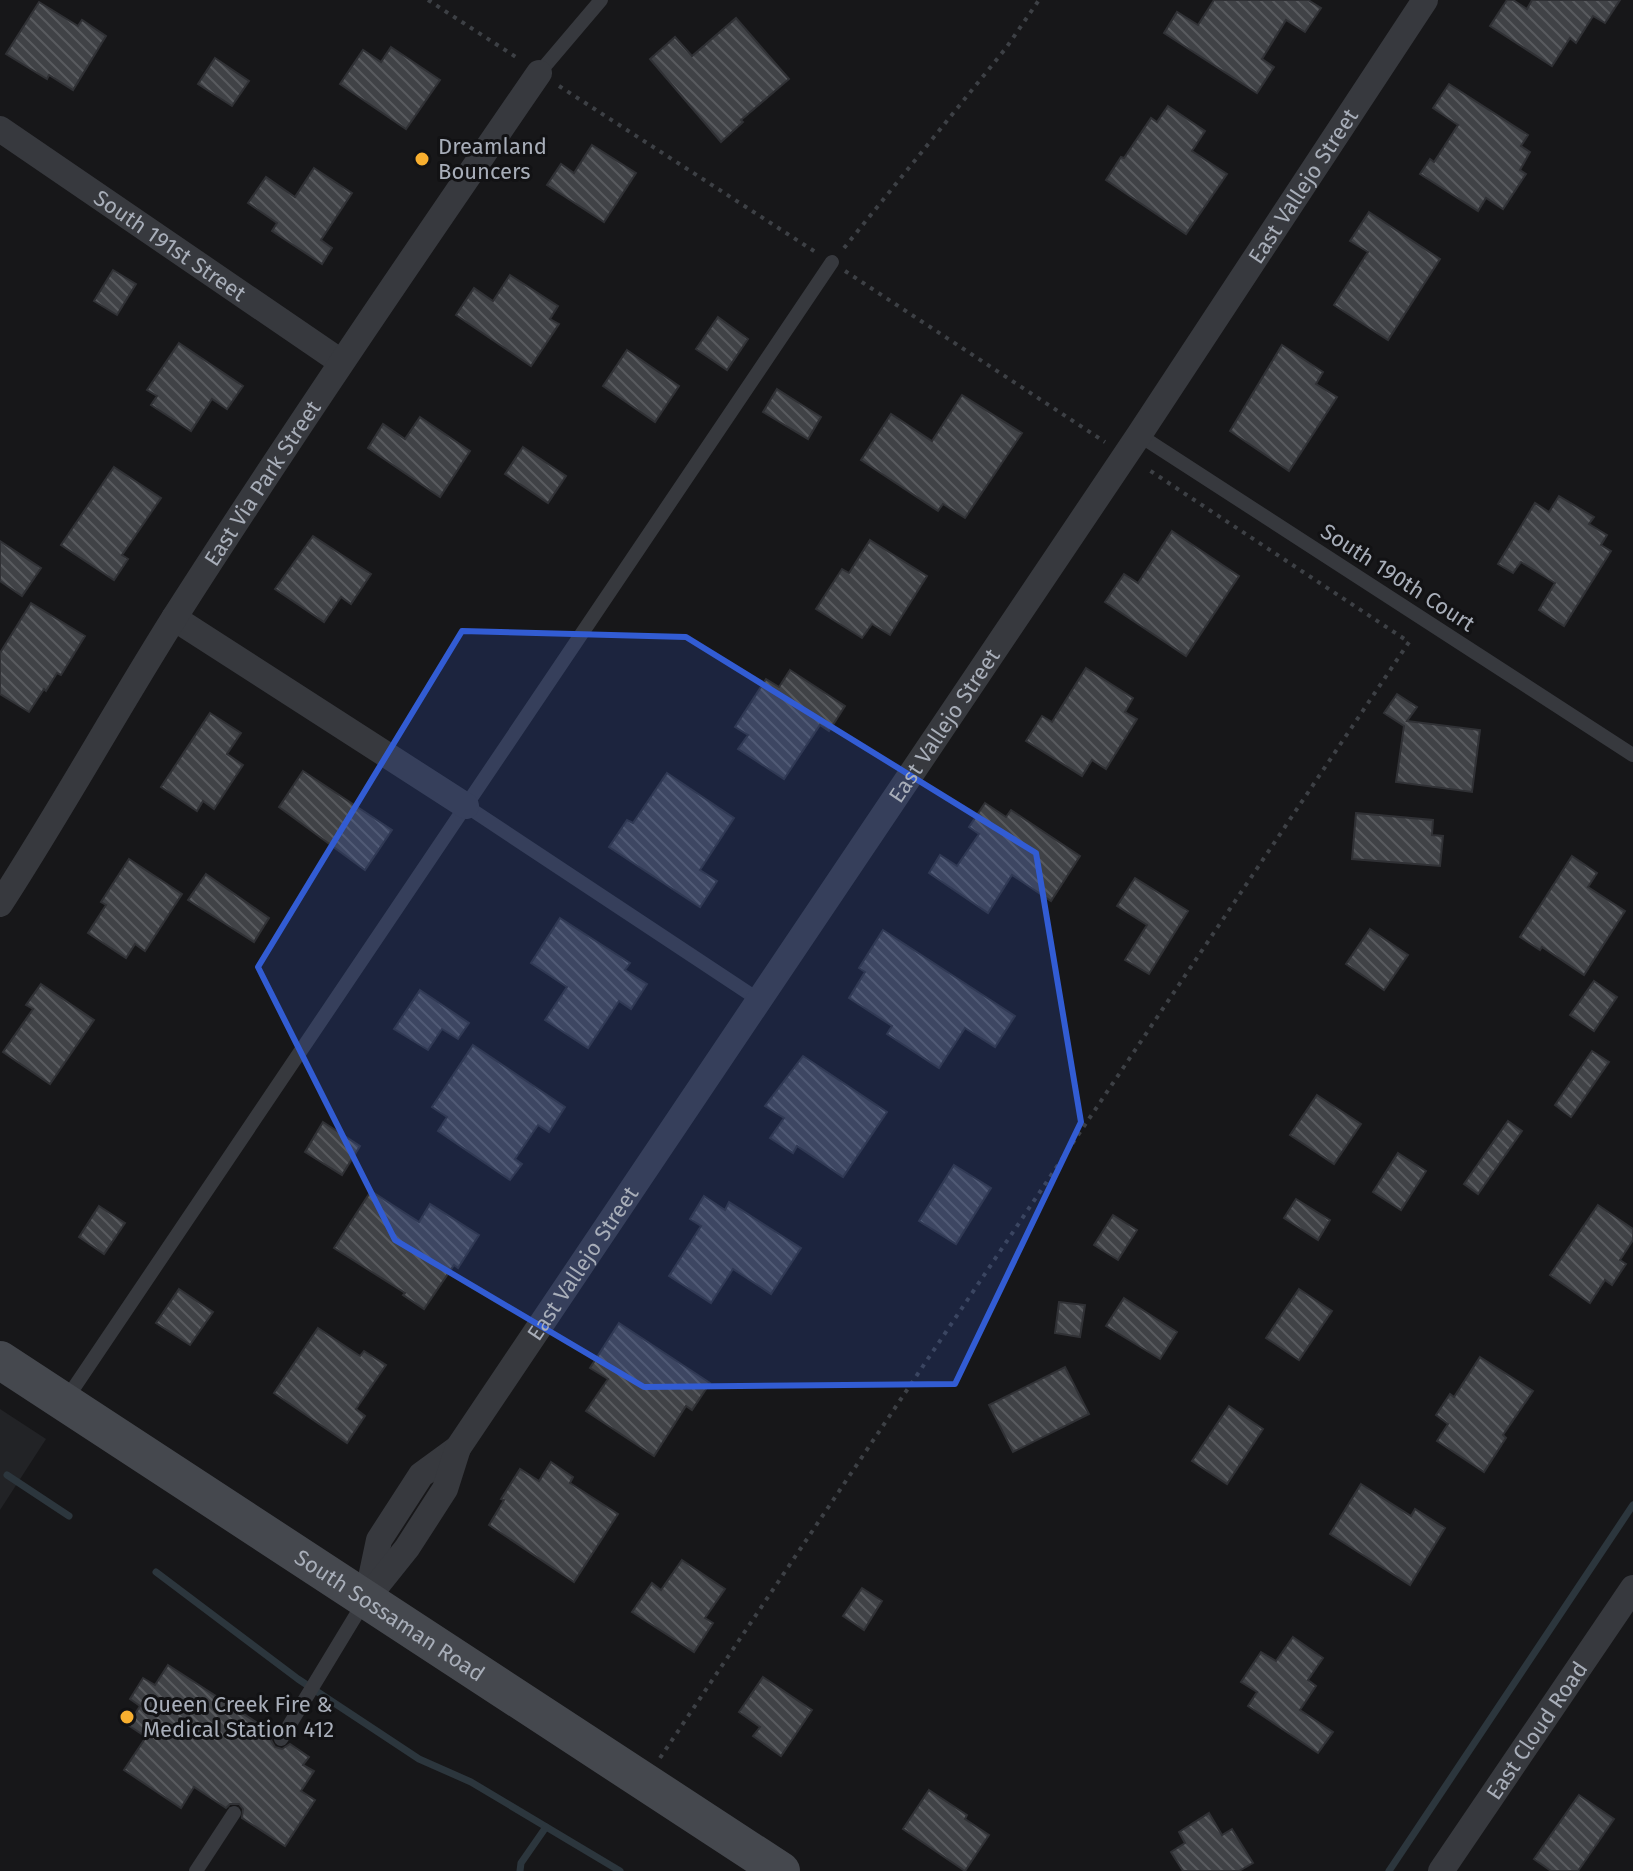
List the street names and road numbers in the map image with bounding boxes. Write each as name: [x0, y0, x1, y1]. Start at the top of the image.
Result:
street label: East Vallejo Street: [1243, 104, 1364, 269]
street label: South 191st Street: [89, 184, 251, 307]
street label: East Via Park Street: [198, 395, 327, 571]
street label: South 190th Court: [1316, 518, 1480, 637]
street label: East Vallejo Street: [883, 643, 1006, 808]
street label: East Vallejo Street: [521, 1181, 644, 1346]
street label: South Sossaman Road: [290, 1544, 490, 1688]
street label: East Cloud Road: [1480, 1656, 1593, 1805]

